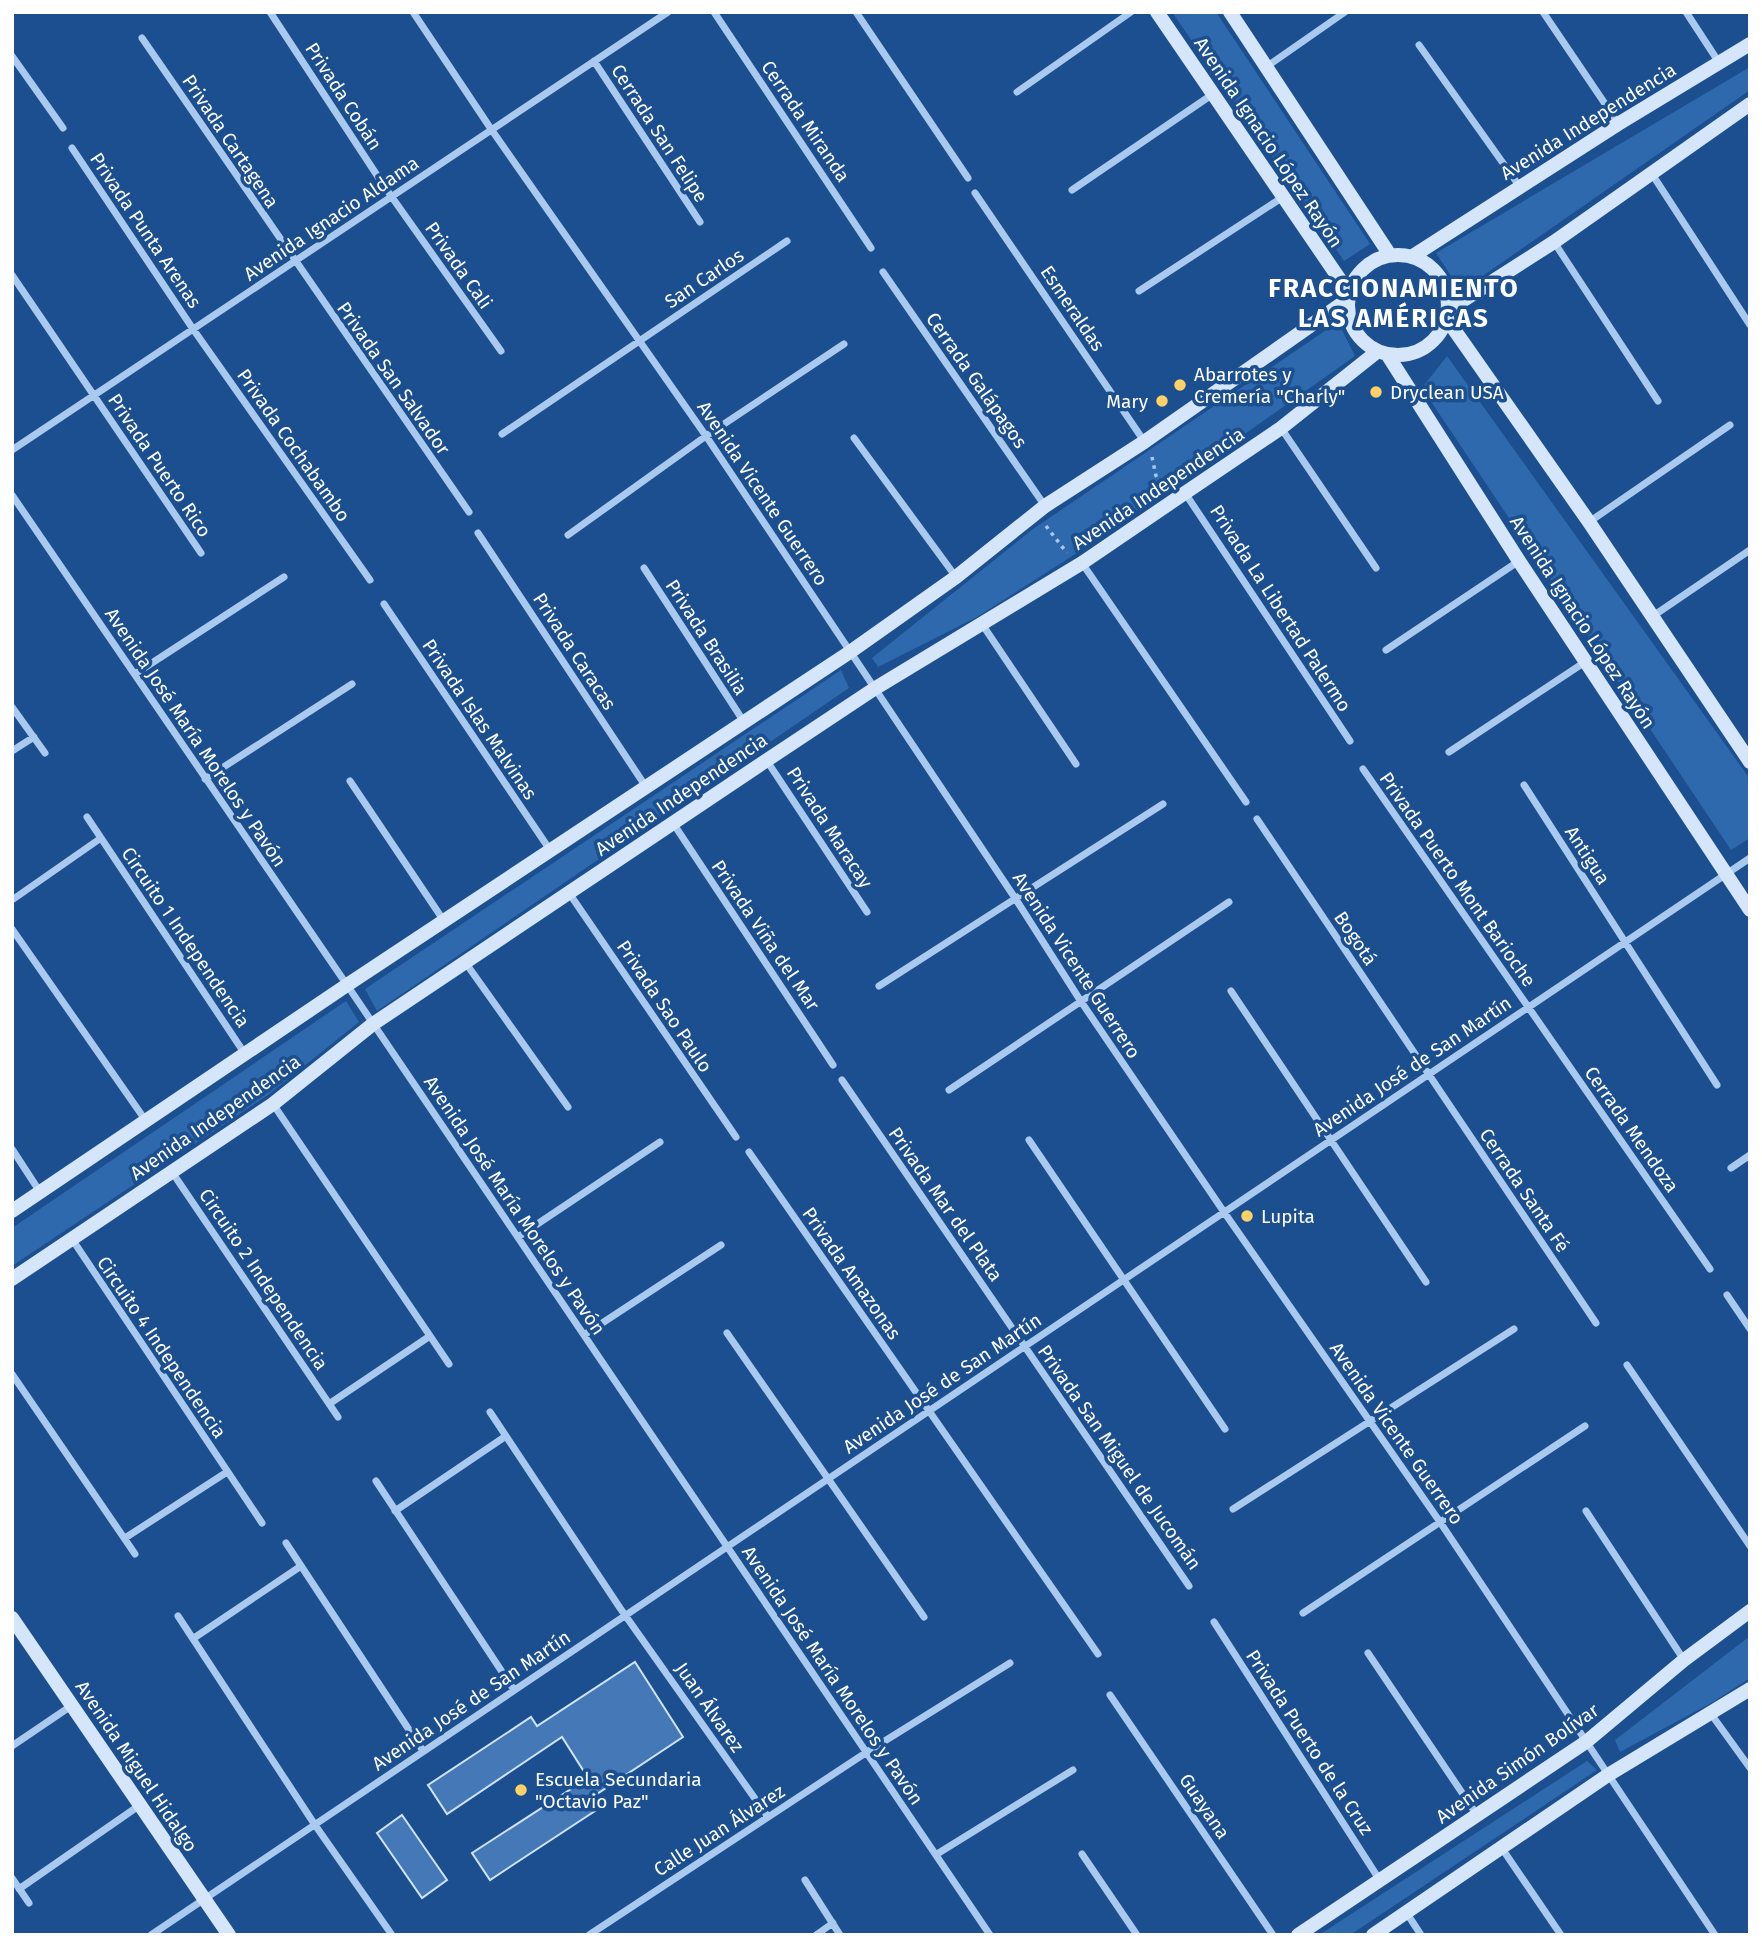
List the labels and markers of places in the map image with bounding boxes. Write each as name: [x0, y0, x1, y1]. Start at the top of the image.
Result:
place label: Abarrotes y Cremería "Charly": [1194, 363, 1345, 408]
marker: Abarrotes y Cremería "Charly": [1172, 377, 1188, 393]
place label: Dryclean USA: [1390, 381, 1504, 404]
marker: Dryclean USA: [1368, 384, 1384, 400]
place label: Mary: [1106, 390, 1149, 413]
marker: Mary: [1154, 393, 1170, 409]
place label: Lupita: [1261, 1205, 1315, 1228]
marker: Lupita: [1239, 1208, 1255, 1224]
place label: Escuela Secundaria "Octavio Paz": [535, 1768, 702, 1813]
marker: Escuela Secundaria "Octavio Paz": [513, 1782, 529, 1798]

